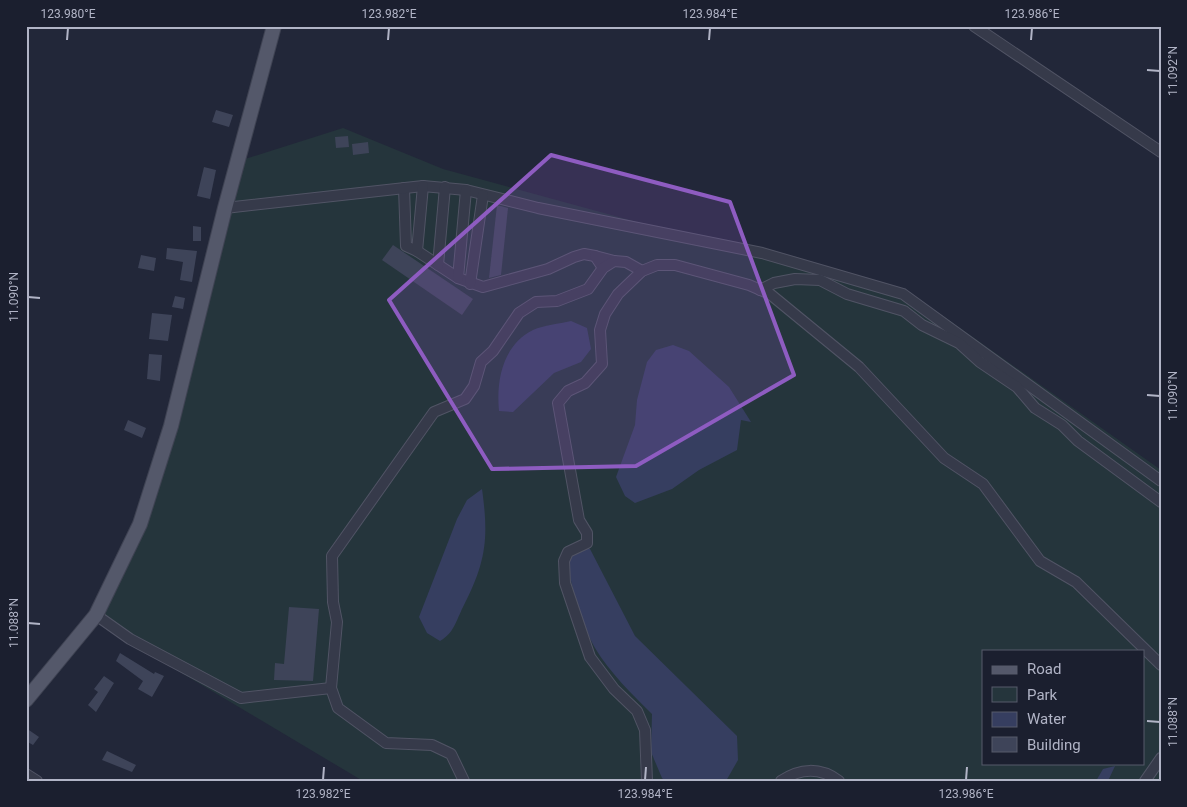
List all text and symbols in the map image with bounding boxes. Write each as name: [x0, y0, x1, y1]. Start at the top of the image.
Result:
text: 123.980°E: [41, 7, 96, 21]
text: 123.982°E: [362, 7, 417, 21]
text: 123.984°E: [683, 7, 738, 21]
text: 123.986°E: [1005, 7, 1060, 21]
text: 11.092°N: [1166, 46, 1180, 96]
text: 11.090°N: [7, 272, 21, 322]
text: 11.090°N: [1166, 371, 1180, 421]
text: 11.088°N: [7, 598, 21, 648]
legend: [982, 650, 1144, 764]
text: Road: [1027, 660, 1061, 678]
text: Park: [1027, 686, 1058, 704]
text: 11.088°N: [1166, 697, 1180, 747]
text: Water: [1027, 710, 1066, 728]
text: Building: [1027, 736, 1081, 754]
text: 123.982°E: [296, 787, 351, 801]
text: 123.984°E: [618, 787, 673, 801]
text: 123.986°E: [939, 787, 994, 801]

